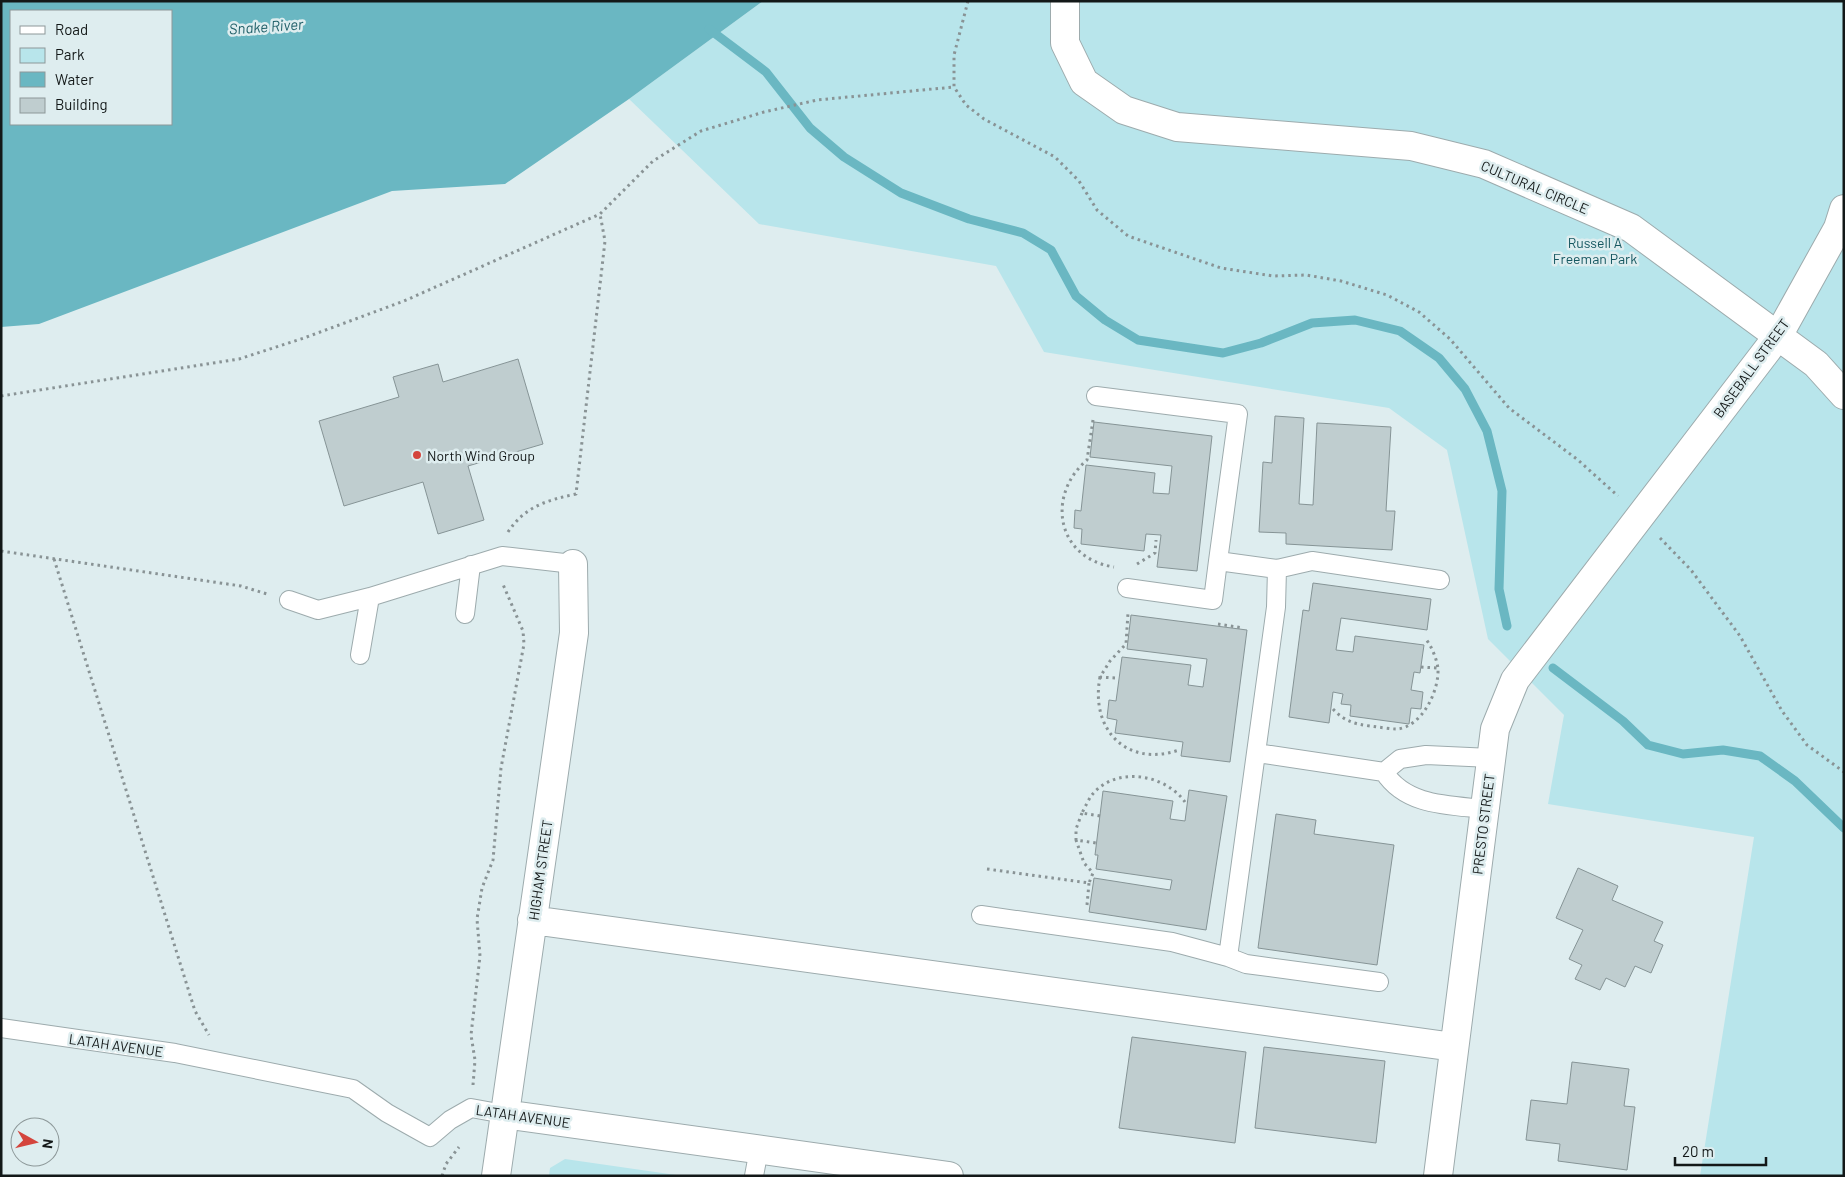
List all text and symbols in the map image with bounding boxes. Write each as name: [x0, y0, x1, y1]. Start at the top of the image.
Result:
legend: [10, 10, 172, 125]
water label: Snake River: [228, 14, 304, 38]
text: Road: [55, 20, 88, 38]
text: Park: [55, 45, 85, 63]
text: Water: [55, 70, 94, 88]
text: Building: [55, 95, 108, 113]
street label: CULTURAL CIRCLE: [1479, 157, 1591, 217]
park label: Russell A Freeman Park: [1553, 234, 1637, 267]
street label: BASEBALL STREET: [1709, 315, 1793, 421]
place label: North Wind Group: [427, 447, 535, 464]
marker: North Wind Group: [411, 449, 423, 461]
street label: PRESTO STREET: [1468, 773, 1498, 875]
street label: HIGHAM STREET: [525, 819, 555, 921]
street label: LATAH AVENUE: [68, 1030, 164, 1060]
street label: LATAH AVENUE: [475, 1101, 571, 1131]
north arrow: [10, 1117, 60, 1167]
scale bar: [1675, 1134, 1766, 1166]
text: N: [39, 1138, 57, 1150]
text: 20 m: [1682, 1142, 1714, 1160]

